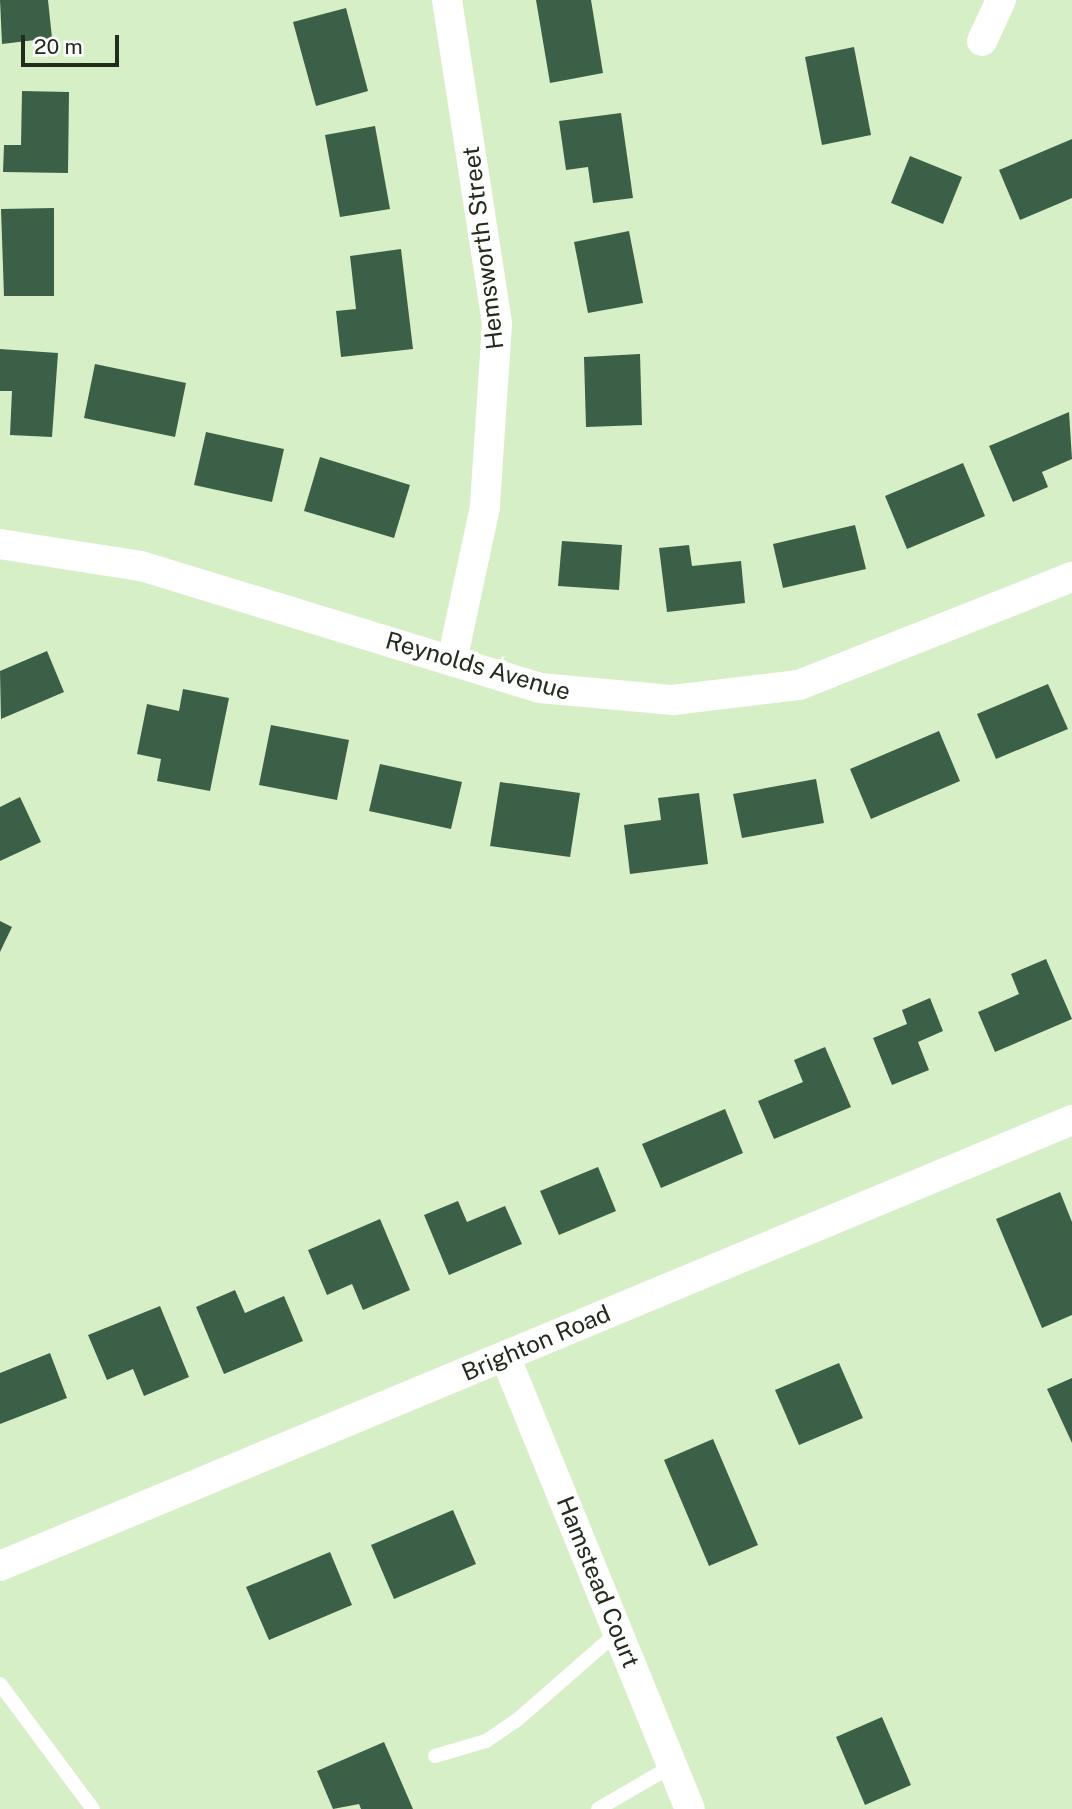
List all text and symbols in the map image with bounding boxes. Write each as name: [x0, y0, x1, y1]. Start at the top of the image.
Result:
scale bar: [24, 21, 122, 65]
text: 20 m: [34, 34, 83, 59]
street label: Hemsworth Street: [456, 145, 510, 351]
street label: Reynolds Avenue: [382, 626, 574, 706]
street label: Brighton Road: [457, 1299, 615, 1387]
street label: Hamstead Court: [550, 1492, 646, 1672]

